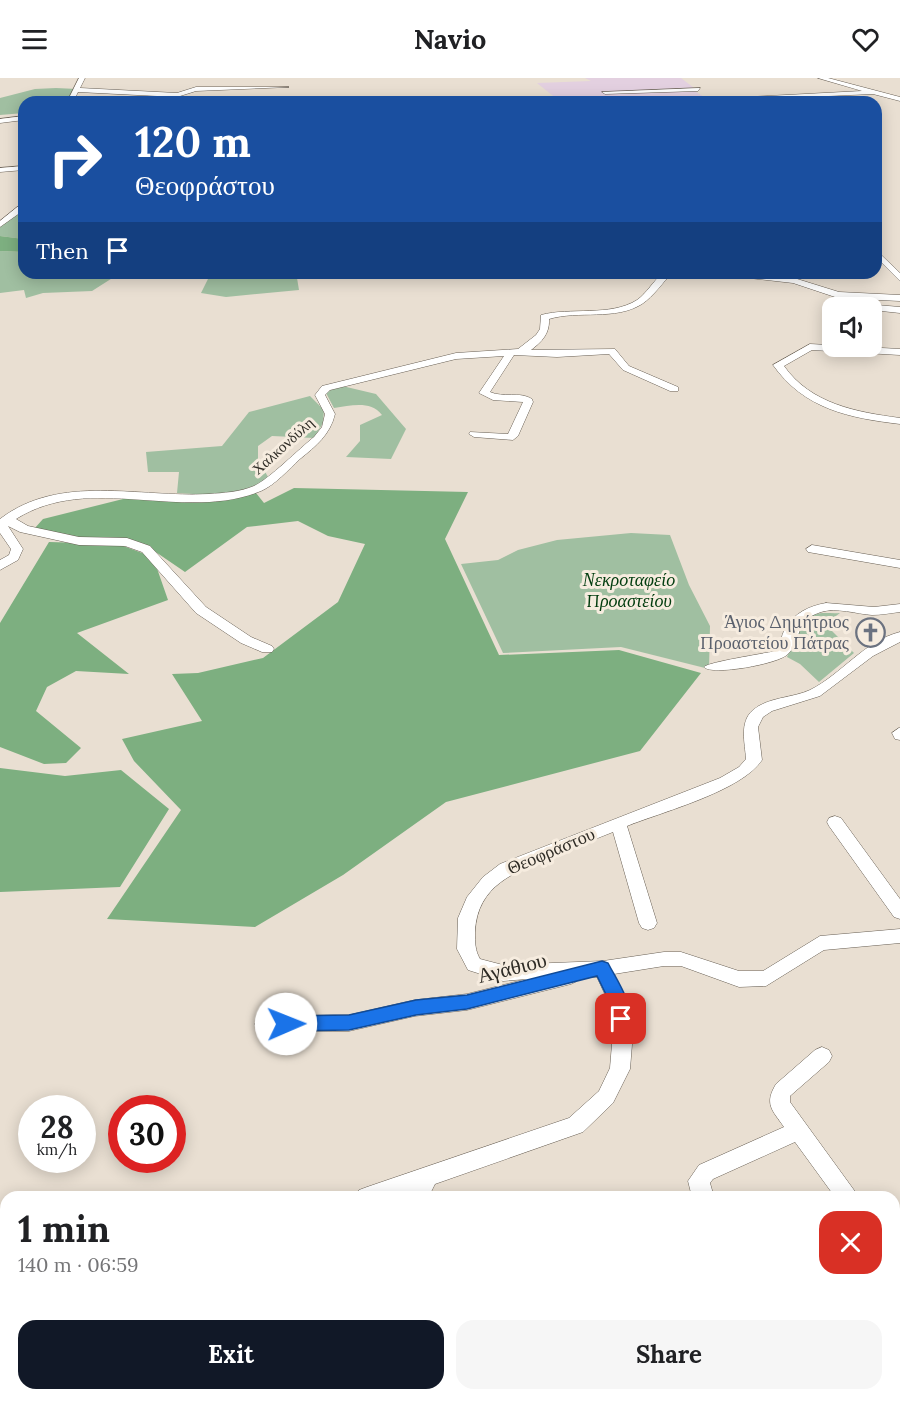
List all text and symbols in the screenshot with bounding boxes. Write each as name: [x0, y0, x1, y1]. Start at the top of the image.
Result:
text: Navio: [414, 22, 486, 56]
icon: menu: [18, 23, 51, 56]
icon: heart: [849, 23, 882, 56]
text: 120 m: [135, 115, 251, 169]
icon: right: [36, 120, 114, 198]
text: Θεοφράστου: [135, 168, 275, 202]
icon: arrive: [101, 234, 134, 267]
text: Then: [36, 237, 89, 265]
map controls: [822, 297, 882, 357]
button: sound: [822, 297, 882, 357]
street label: Χαλκονδύλη: [248, 413, 318, 478]
park label: Νεκροταφείο Προαστείου: [582, 568, 675, 612]
place label: Άγιος Δημήτριος Προαστείου Πάτρας: [700, 610, 849, 654]
church icon: Άγιος Δημήτριος Προαστείου Πάτρας: [854, 616, 886, 648]
street label: Θεοφράστου: [503, 822, 598, 879]
street label: Αγάθιου: [474, 946, 549, 989]
position arrow: [254, 992, 318, 1056]
pin: [595, 993, 646, 1044]
icon: arrive: [604, 1002, 637, 1035]
speed limit sign: 30: [108, 1095, 186, 1173]
text: 28: [40, 1108, 74, 1146]
text: km/h: [37, 1140, 77, 1159]
text: 1 min: [18, 1206, 110, 1252]
button: close: [819, 1211, 882, 1274]
text: 140 m · 06:59: [18, 1252, 139, 1277]
button: Exit: [18, 1320, 444, 1389]
button: Share: [456, 1320, 882, 1389]

